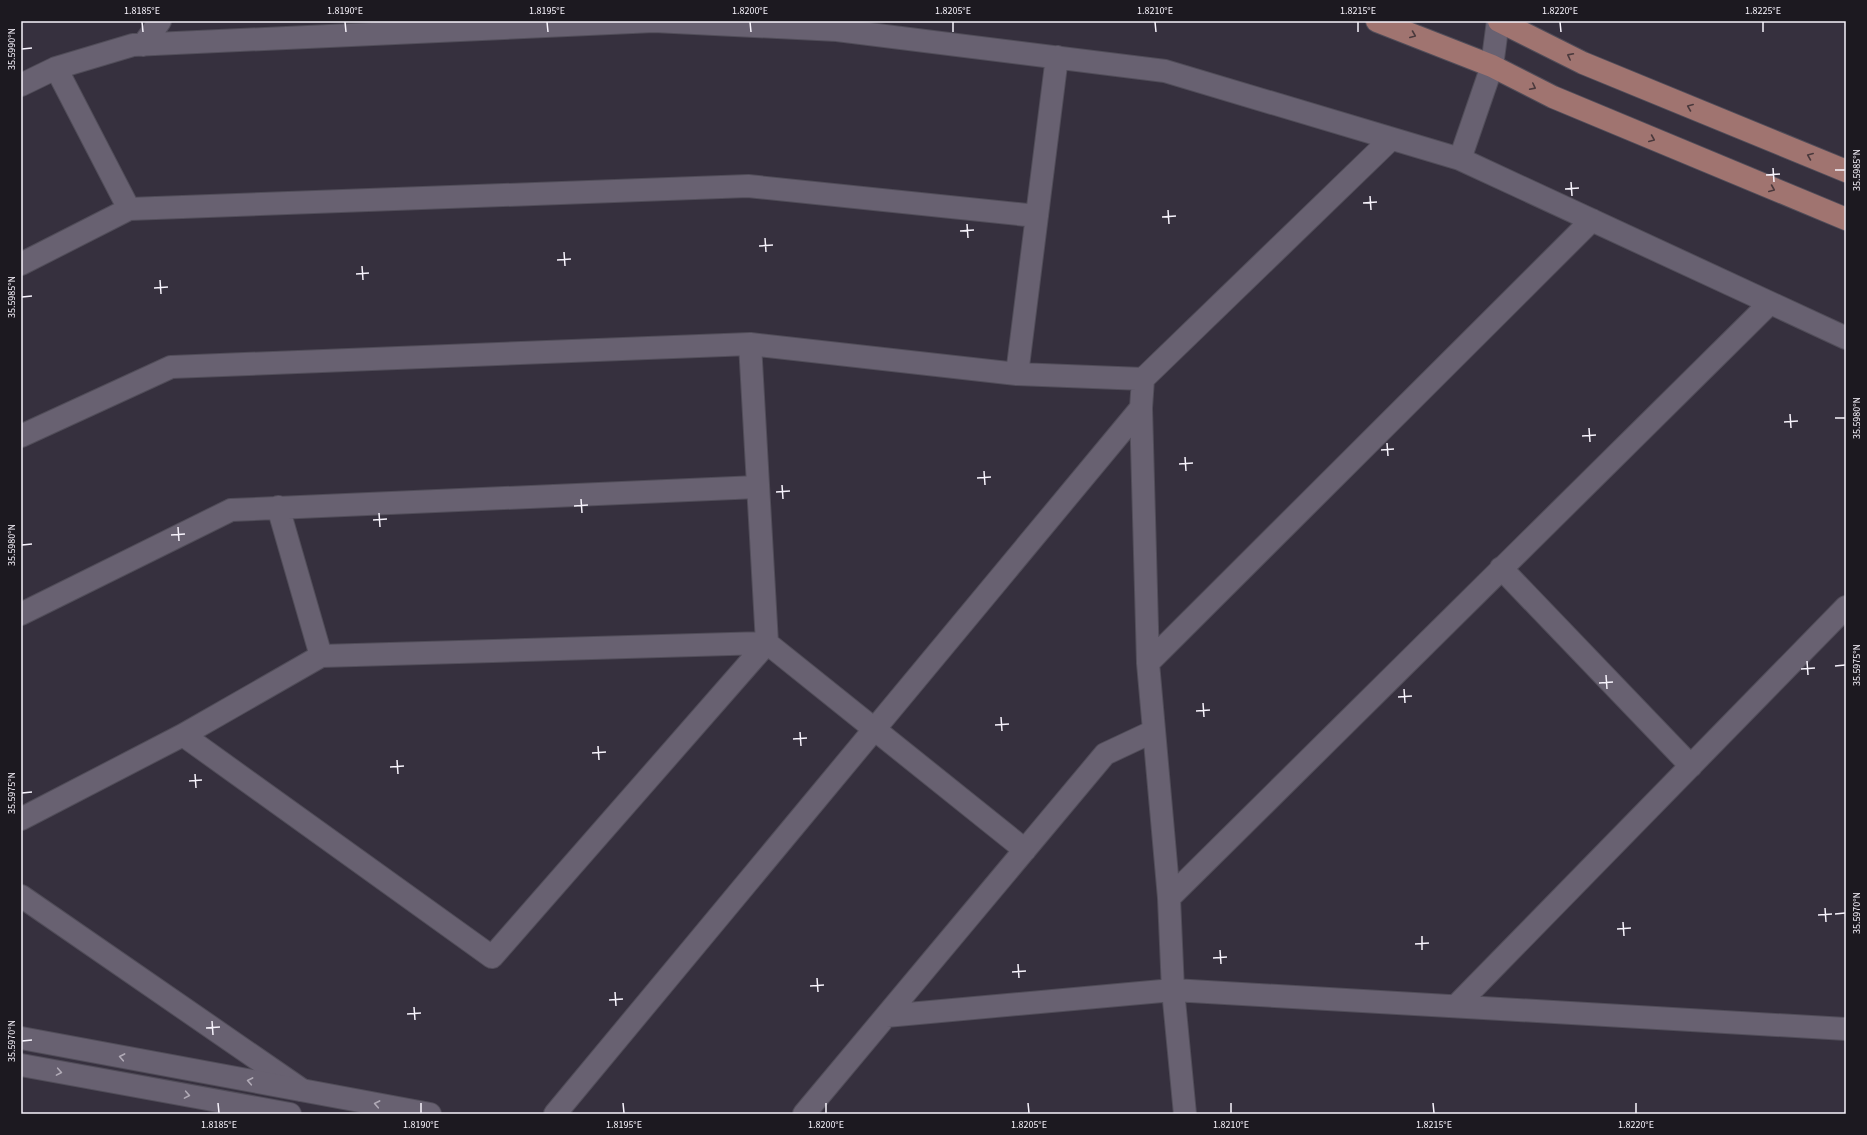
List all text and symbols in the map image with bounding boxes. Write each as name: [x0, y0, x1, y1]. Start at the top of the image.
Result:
text: 1.8185°E: [124, 4, 160, 18]
text: 1.8190°E: [327, 4, 363, 18]
text: 1.8195°E: [529, 4, 565, 18]
text: 1.8200°E: [732, 4, 768, 18]
text: 1.8205°E: [935, 4, 971, 18]
text: 1.8210°E: [1137, 4, 1173, 18]
text: 1.8215°E: [1340, 4, 1376, 18]
text: 1.8220°E: [1542, 4, 1578, 18]
text: 1.8225°E: [1745, 4, 1781, 18]
text: 35.5990°N: [5, 28, 19, 70]
one-way arrow: [1410, 31, 1417, 39]
one-way arrow: [1567, 54, 1574, 61]
one-way arrow: [1528, 82, 1536, 90]
one-way arrow: [1686, 104, 1694, 112]
one-way arrow: [1648, 134, 1655, 142]
text: 35.5985°N: [1850, 149, 1864, 191]
one-way arrow: [1806, 153, 1813, 161]
one-way arrow: [1768, 184, 1775, 192]
text: 35.5985°N: [5, 276, 19, 318]
text: 35.5980°N: [1850, 397, 1864, 439]
text: 35.5980°N: [5, 524, 19, 566]
text: 35.5975°N: [1850, 644, 1864, 686]
text: 35.5975°N: [5, 772, 19, 814]
text: 35.5970°N: [1850, 892, 1864, 934]
text: 35.5970°N: [5, 1020, 19, 1062]
one-way arrow: [119, 1053, 125, 1062]
one-way arrow: [56, 1067, 62, 1076]
one-way arrow: [247, 1077, 253, 1085]
one-way arrow: [184, 1091, 190, 1099]
one-way arrow: [374, 1101, 381, 1109]
text: 1.8185°E: [201, 1118, 237, 1132]
text: 1.8190°E: [403, 1118, 439, 1132]
text: 1.8195°E: [606, 1118, 642, 1132]
text: 1.8200°E: [808, 1118, 844, 1132]
text: 1.8205°E: [1011, 1118, 1047, 1132]
text: 1.8210°E: [1213, 1118, 1249, 1132]
text: 1.8215°E: [1416, 1118, 1452, 1132]
text: 1.8220°E: [1618, 1118, 1654, 1132]

